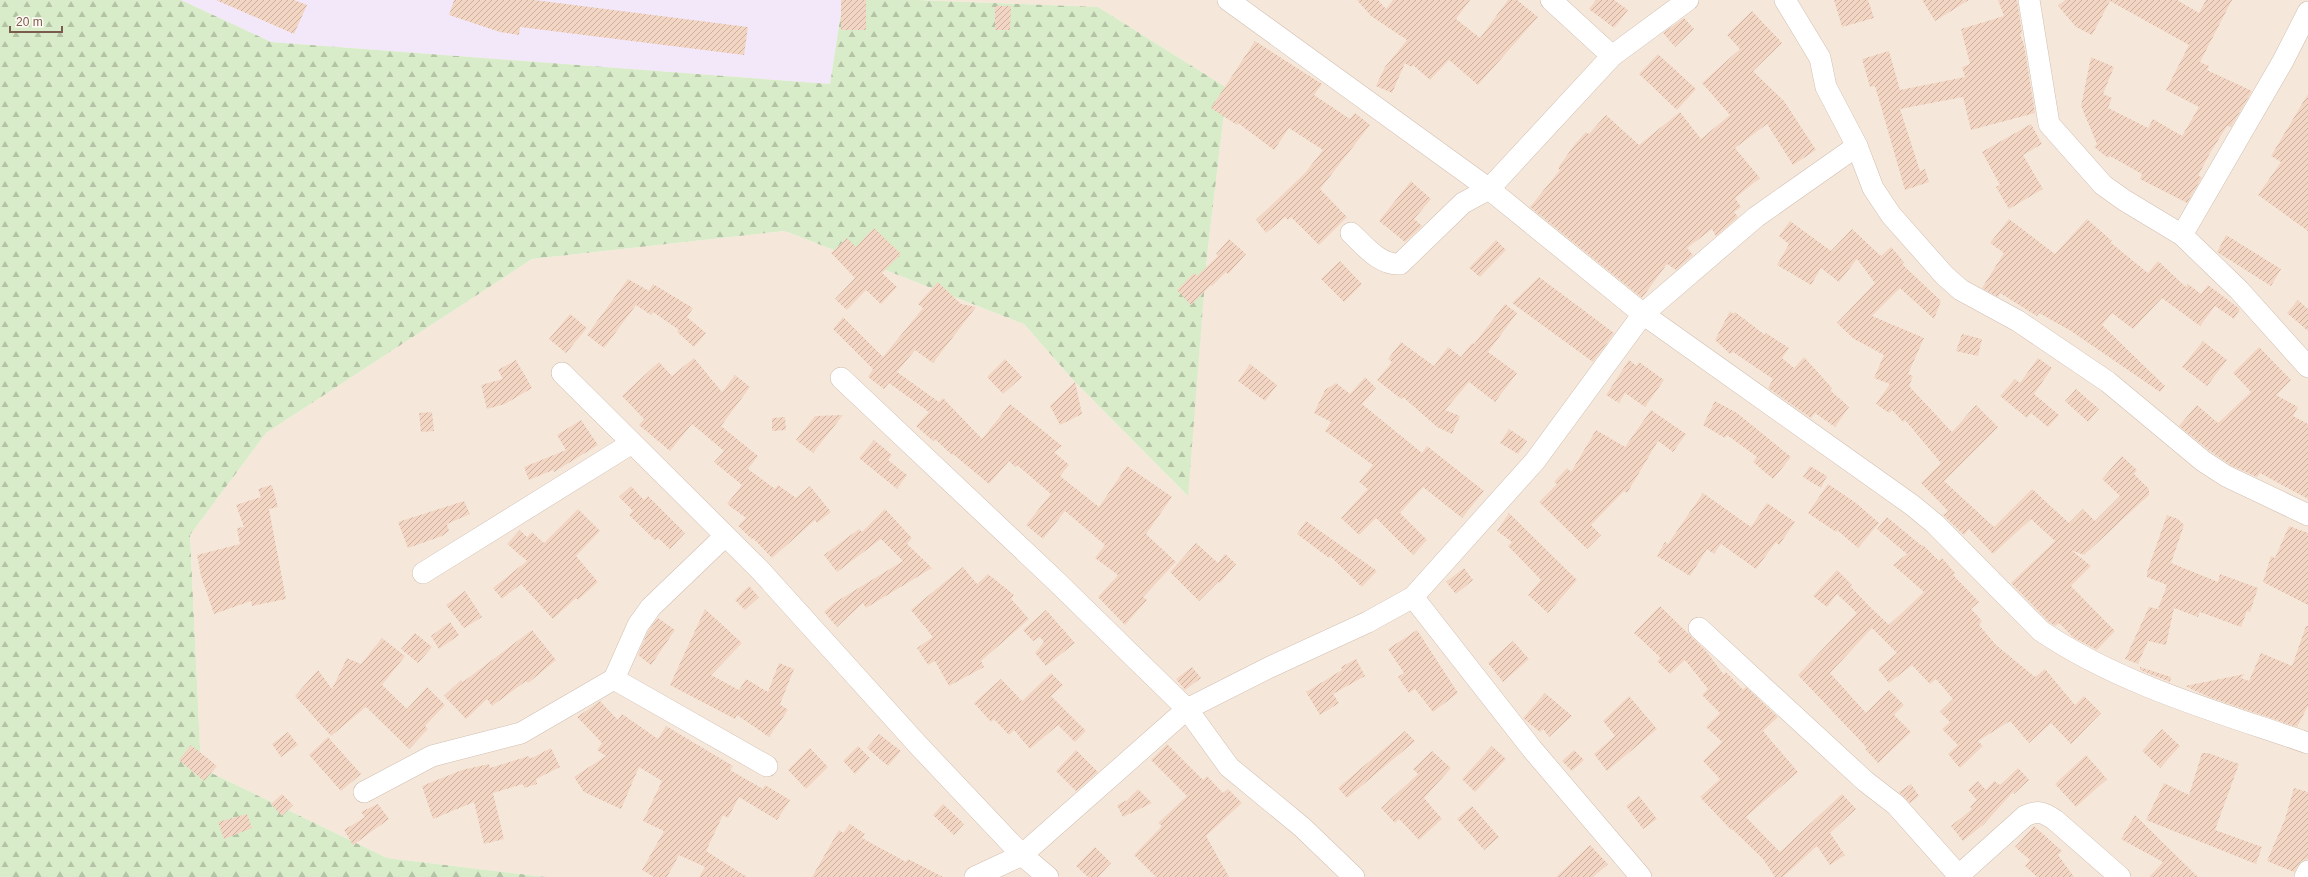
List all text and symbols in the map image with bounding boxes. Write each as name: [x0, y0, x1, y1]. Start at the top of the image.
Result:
scale bar: [10, 8, 62, 34]
text: 20 m: [16, 15, 43, 29]

